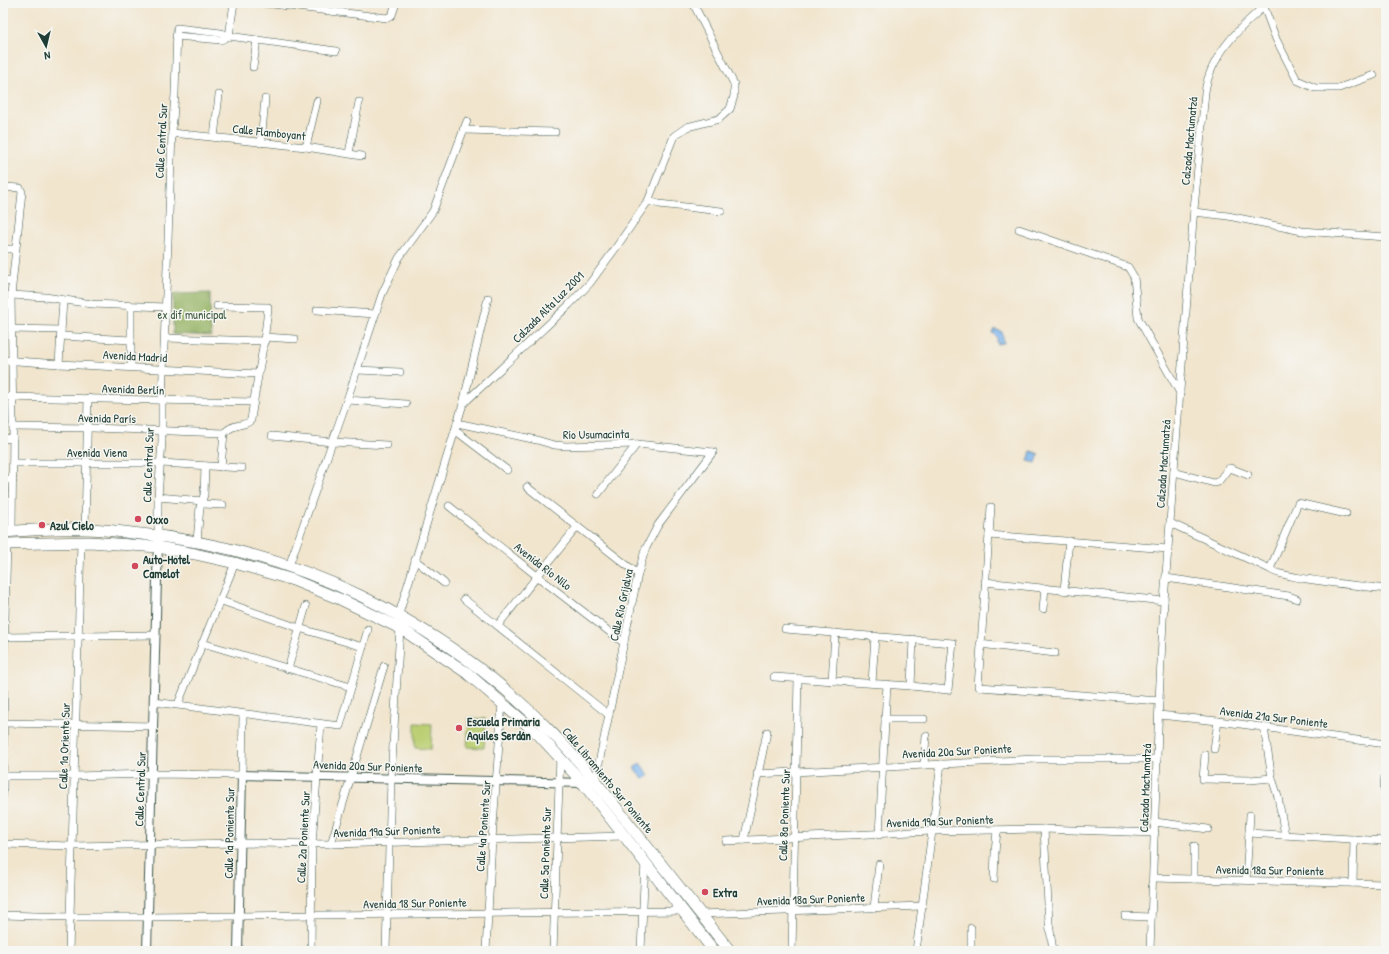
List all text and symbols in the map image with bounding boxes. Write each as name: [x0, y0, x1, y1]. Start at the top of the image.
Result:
north arrow: [26, 26, 66, 66]
text: N: [43, 49, 51, 63]
street label: Calzada Mactumatzá: [1177, 96, 1201, 186]
street label: Calle Central Sur: [151, 103, 171, 179]
street label: Calle Flamboyant: [231, 120, 307, 144]
street label: Calzada Alta Luz 2001: [508, 267, 588, 347]
park label: ex dif municipal: [158, 306, 227, 323]
street label: Avenida Madrid: [102, 346, 168, 366]
street label: Avenida Berlín: [101, 379, 165, 399]
street label: Avenida París: [78, 409, 137, 427]
street label: Calzada Mactumatzá: [1151, 419, 1175, 509]
street label: Río Usumacinta: [563, 425, 630, 443]
street label: Calle Central Sur: [138, 427, 158, 503]
street label: Avenida Viena: [67, 444, 127, 461]
place label: Oxxo: [146, 511, 168, 528]
marker: Oxxo: [133, 514, 143, 524]
place label: Azul Cielo: [50, 517, 94, 534]
marker: Azul Cielo: [37, 520, 47, 530]
street label: Avenida Río Nilo: [511, 538, 575, 594]
place label: Auto-Hotel Camelot: [143, 551, 191, 582]
marker: Auto-Hotel Camelot: [130, 561, 140, 571]
street label: Calle Río Grijalva: [605, 567, 637, 642]
street label: Calle 1a Oriente Sur: [54, 702, 74, 790]
street label: Avenida 21a Sur Poniente: [1219, 702, 1329, 732]
place label: Escuela Primaria Aquiles Serdán: [467, 713, 540, 745]
marker: Escuela Primaria Aquiles Serdán: [454, 723, 464, 733]
street label: Calle Libramiento Sur Poniente: [559, 723, 658, 837]
street label: Avenida 20a Sur Poniente: [902, 740, 1012, 762]
street label: Calzada Mactumatzá: [1135, 743, 1155, 833]
street label: Calle Central Sur: [130, 751, 150, 827]
street label: Avenida 20a Sur Poniente: [313, 756, 423, 776]
street label: Calle 8a Poniente Sur: [774, 768, 794, 861]
street label: Calle 4a Poniente Sur: [471, 779, 495, 872]
street label: Calle 1a Poniente Sur: [220, 787, 238, 879]
street label: Calle 2a Poniente Sur: [292, 790, 314, 884]
street label: Calle 5a Poniente Sur: [535, 806, 555, 899]
street label: Avenida 19a Sur Poniente: [886, 811, 994, 831]
street label: Avenida 19a Sur Poniente: [333, 821, 441, 841]
street label: Avenida 18a Sur Poniente: [1216, 861, 1324, 879]
place label: Extra: [713, 884, 737, 901]
marker: Extra: [700, 887, 710, 897]
street label: Avenida 18a Sur Poniente: [757, 889, 866, 909]
street label: Avenida 18 Sur Poniente: [363, 894, 467, 912]

